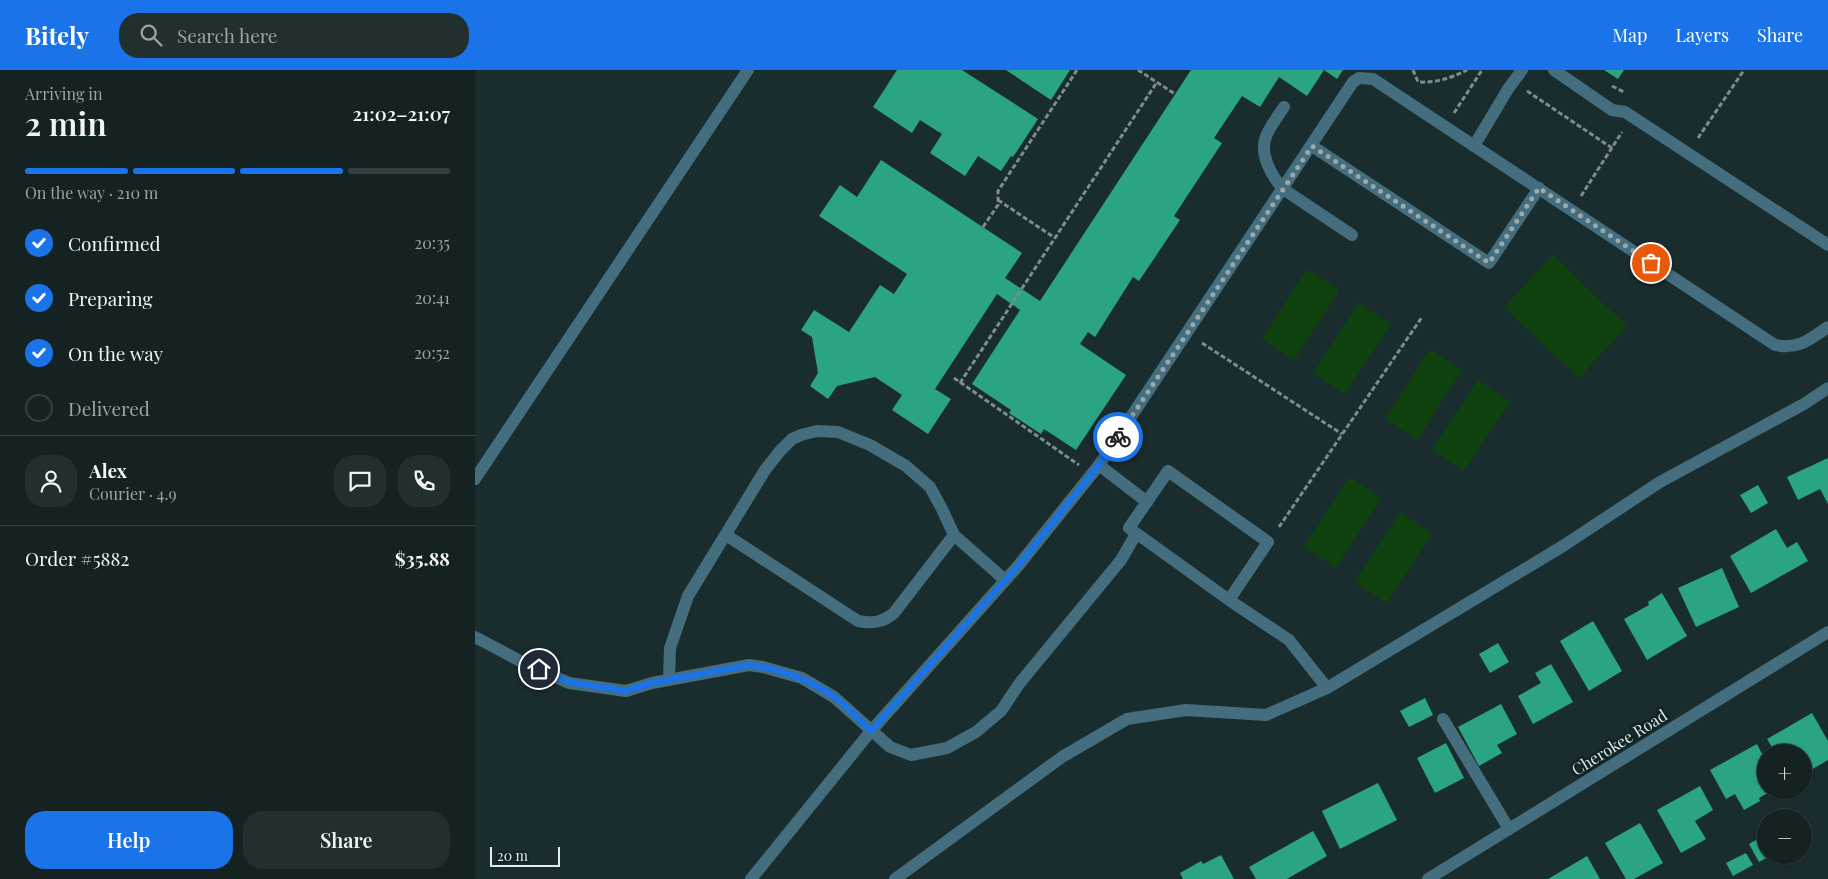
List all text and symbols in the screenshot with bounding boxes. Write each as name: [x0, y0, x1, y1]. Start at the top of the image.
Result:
search box: [119, 13, 469, 58]
text: Bitely: [25, 19, 89, 51]
icon: search: [137, 21, 165, 49]
text: Search here: [177, 22, 278, 48]
text: Map: [1612, 23, 1647, 47]
text: Layers: [1675, 23, 1729, 47]
text: Share: [1757, 23, 1803, 47]
text: Arriving in: [25, 83, 103, 104]
text: 21:02–21:07: [352, 100, 450, 126]
text: 2 min: [25, 101, 107, 144]
text: On the way · 210 m: [25, 182, 158, 203]
icon: check: [25, 229, 53, 257]
text: Confirmed: [68, 230, 161, 256]
text: 20:35: [415, 232, 450, 253]
pin: [1630, 242, 1672, 284]
icon: bag: [1637, 249, 1665, 277]
icon: check: [25, 284, 53, 312]
text: Preparing: [68, 285, 153, 311]
text: 20:41: [415, 287, 450, 308]
icon: check: [25, 339, 53, 367]
text: On the way: [68, 340, 163, 366]
text: 20:52: [414, 342, 450, 363]
text: Delivered: [68, 395, 150, 421]
courier: [1093, 412, 1143, 462]
icon: bike: [1104, 423, 1132, 451]
button: person: [25, 455, 77, 507]
button: chat: [334, 455, 386, 507]
button: phone: [398, 455, 450, 507]
text: Alex: [89, 457, 127, 483]
text: Courier · 4.9: [89, 483, 177, 504]
text: Order #5882: [25, 545, 129, 571]
text: $35.88: [395, 545, 450, 571]
pin: [518, 648, 560, 690]
icon: home: [525, 655, 553, 683]
street label: Cherokee Road: [1567, 704, 1671, 780]
map controls: [1757, 744, 1812, 864]
button: +: [1757, 744, 1812, 799]
button: −: [1757, 809, 1812, 864]
button: Help: [25, 811, 233, 869]
button: Share: [243, 811, 450, 869]
scale bar: [490, 844, 560, 867]
text: 20 m: [497, 846, 528, 865]

